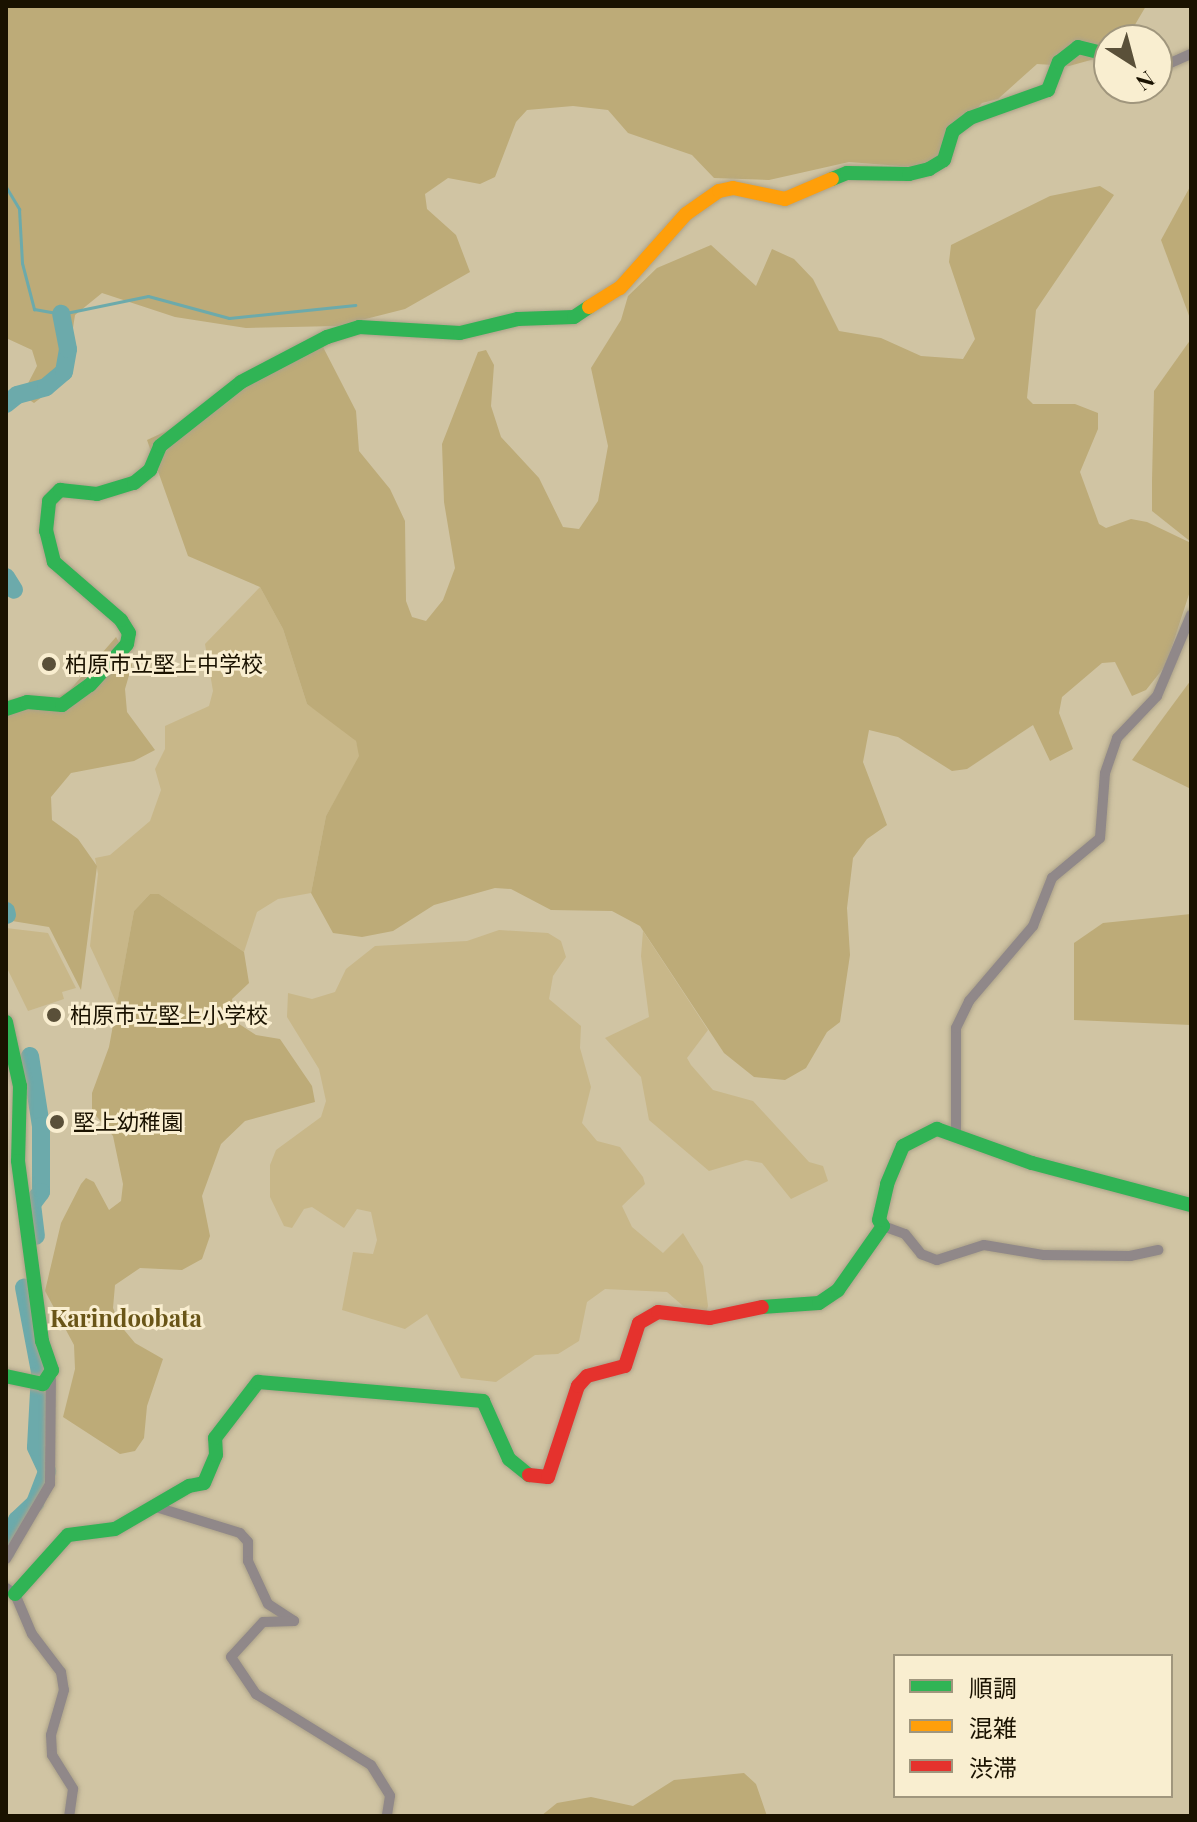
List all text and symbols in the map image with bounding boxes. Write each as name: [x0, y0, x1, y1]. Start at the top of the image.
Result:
north arrow: [1093, 24, 1173, 104]
text: N: [1131, 65, 1161, 99]
place label: 柏原市立堅上中学校: [65, 651, 263, 677]
marker: 柏原市立堅上中学校: [40, 655, 58, 673]
place label: 柏原市立堅上小学校: [70, 1002, 268, 1028]
marker: 柏原市立堅上小学校: [45, 1006, 63, 1024]
place label: 堅上幼稚園: [73, 1109, 183, 1135]
marker: 堅上幼稚園: [48, 1113, 66, 1131]
district label: Karindoobata: [50, 1304, 202, 1332]
legend: [893, 1654, 1173, 1798]
text: 順調: [969, 1671, 1017, 1703]
text: 混雑: [969, 1711, 1017, 1743]
text: 渋滞: [969, 1751, 1017, 1783]

